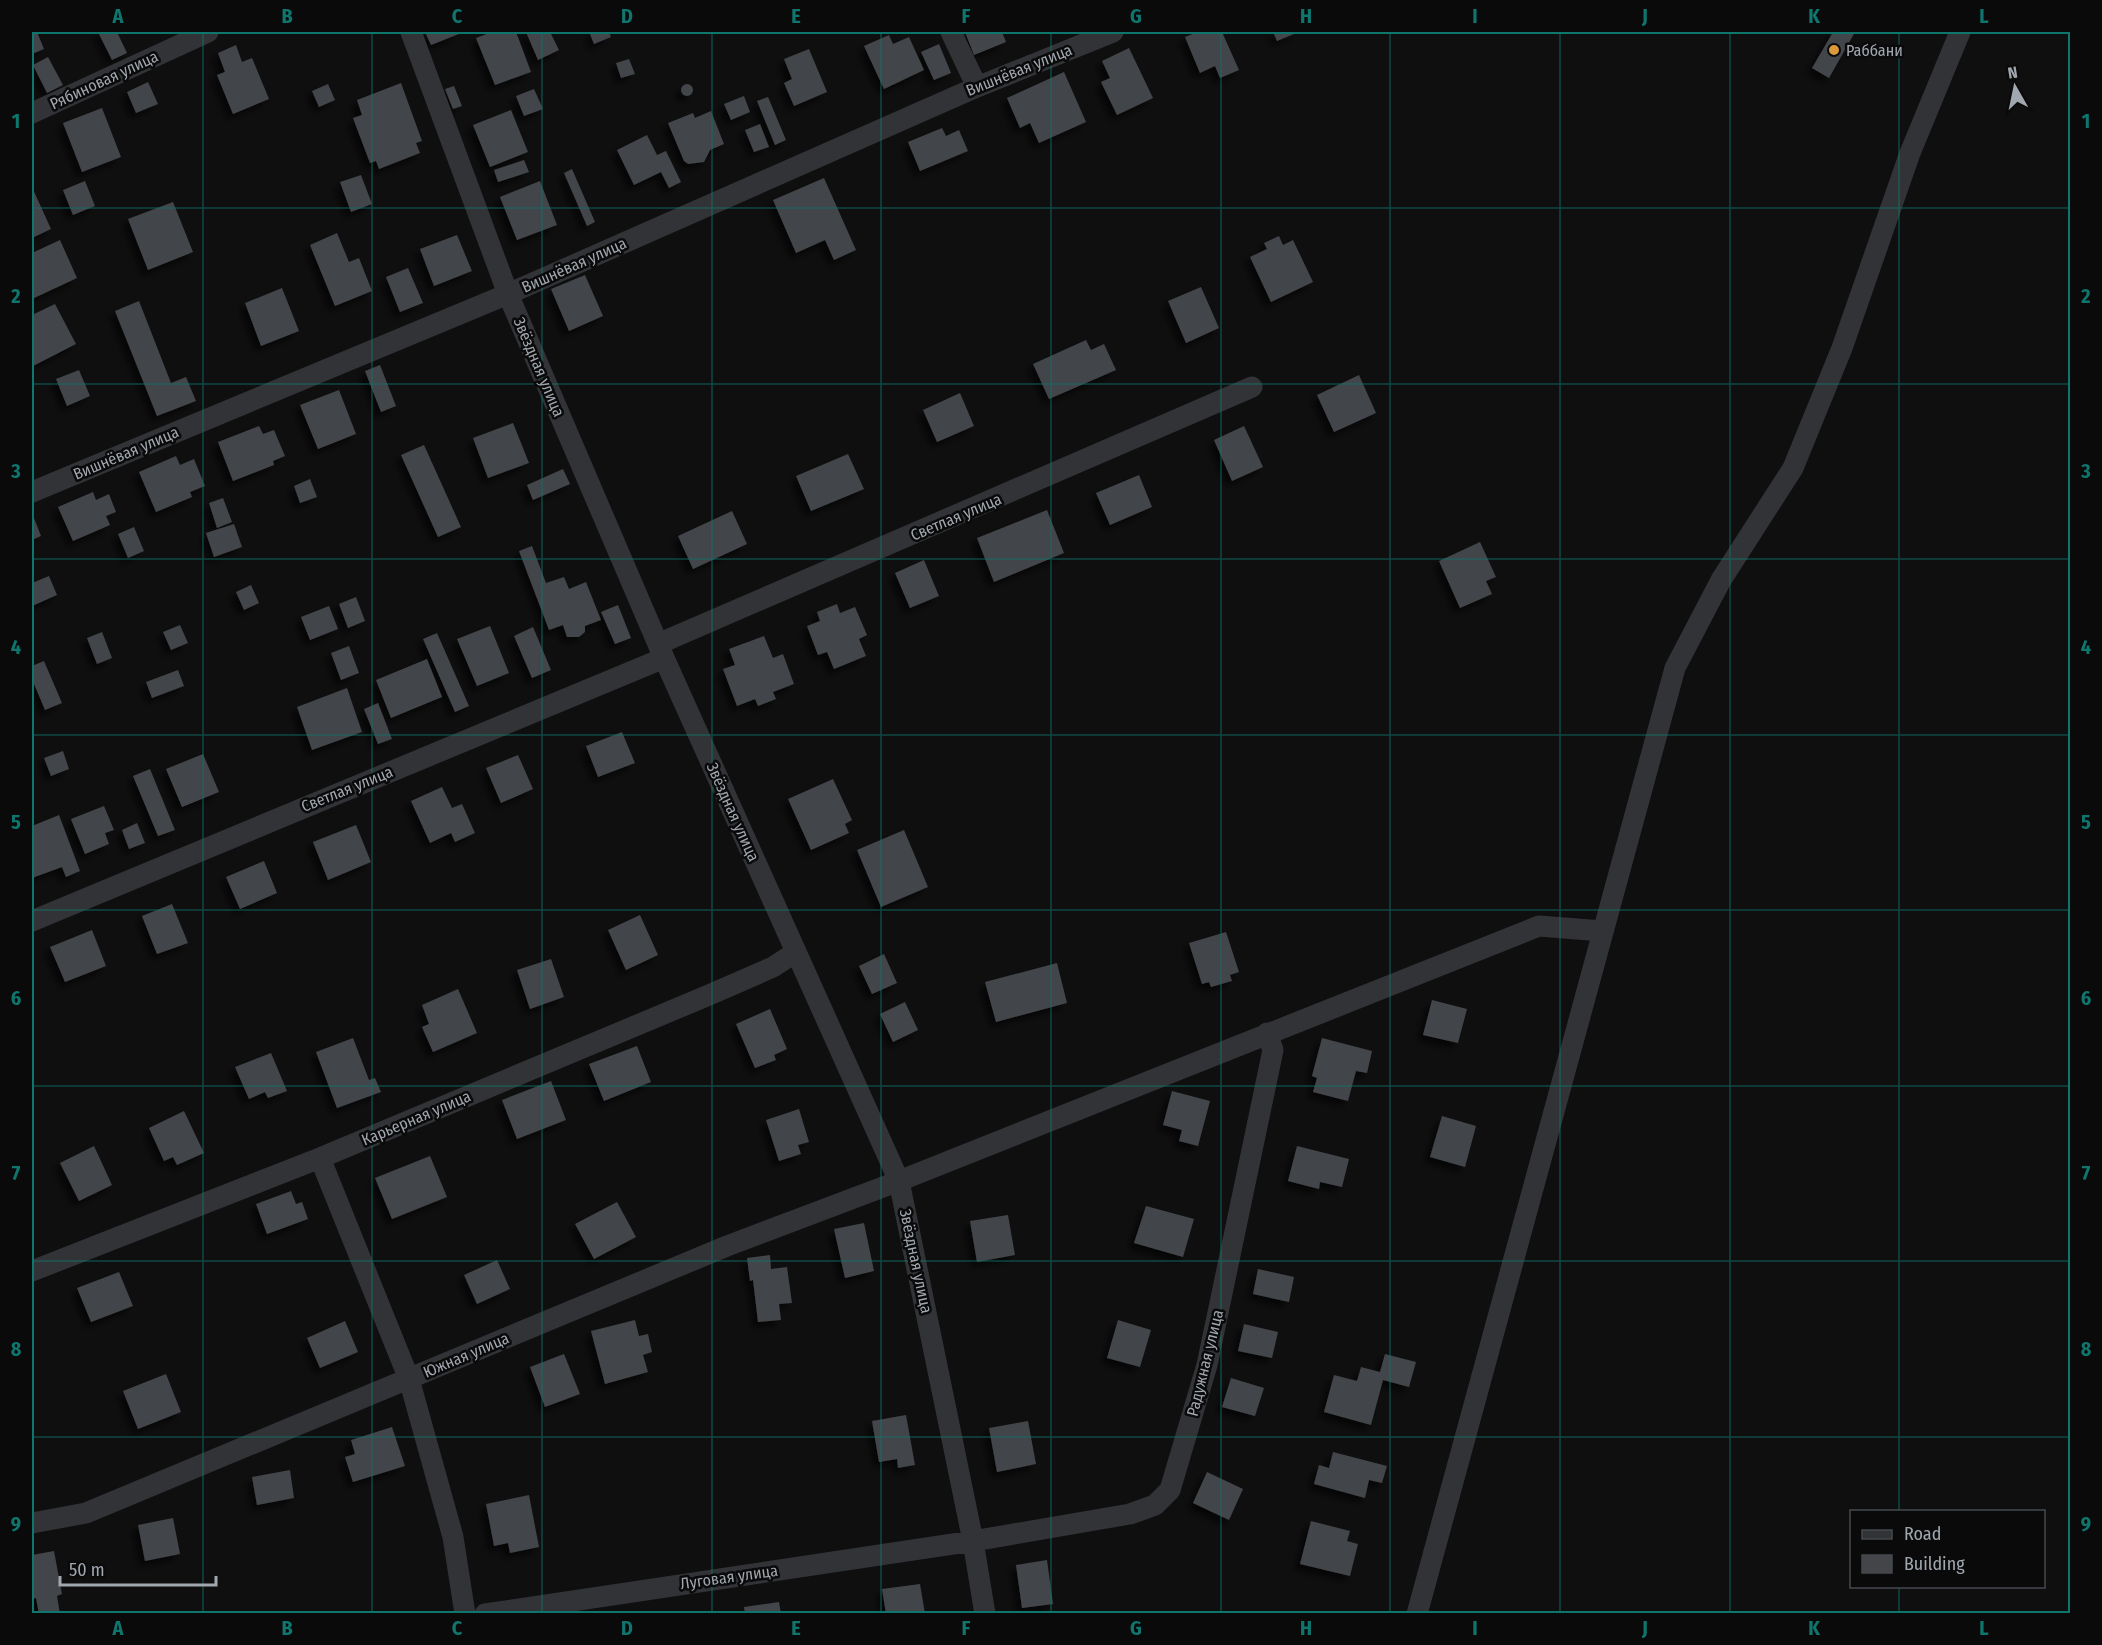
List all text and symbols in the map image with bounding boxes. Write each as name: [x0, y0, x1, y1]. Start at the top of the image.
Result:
text: A: [112, 4, 125, 28]
text: B: [281, 4, 293, 28]
text: C: [452, 4, 463, 28]
text: D: [621, 4, 633, 28]
text: E: [791, 4, 801, 28]
text: F: [962, 4, 971, 28]
text: G: [1130, 4, 1142, 28]
text: H: [1300, 4, 1312, 28]
text: I: [1472, 4, 1478, 28]
text: J: [1641, 4, 1648, 28]
text: K: [1808, 4, 1820, 28]
text: L: [1979, 4, 1989, 28]
street label: Вишнёвая улица: [963, 40, 1075, 100]
place label: Раббани: [1846, 41, 1903, 60]
marker: Раббани: [1827, 43, 1841, 57]
street label: Рябиновая улица: [47, 47, 161, 113]
north arrow: [1985, 57, 2045, 117]
text: N: [2007, 63, 2019, 83]
text: 1: [12, 109, 20, 133]
text: 1: [2082, 109, 2090, 133]
street label: Вишнёвая улица: [519, 233, 629, 297]
text: 2: [10, 284, 21, 308]
text: 2: [2080, 284, 2091, 308]
street label: Звёздная улица: [509, 314, 569, 420]
street label: Вишнёвая улица: [70, 422, 182, 484]
text: 3: [10, 459, 21, 483]
text: 3: [2080, 459, 2091, 483]
street label: Светлая улица: [908, 489, 1005, 545]
text: 4: [11, 635, 21, 659]
text: 4: [2081, 635, 2091, 659]
street label: Звёздная улица: [703, 760, 763, 865]
street label: Светлая улица: [298, 762, 396, 816]
text: 5: [11, 810, 21, 834]
text: 5: [2081, 810, 2091, 834]
text: 6: [11, 986, 21, 1010]
text: 6: [2081, 986, 2091, 1010]
street label: Карьерная улица: [359, 1086, 474, 1150]
text: 7: [12, 1161, 21, 1185]
text: 7: [2082, 1161, 2091, 1185]
street label: Звёздная улица: [896, 1207, 936, 1315]
street label: Радужная улица: [1183, 1308, 1227, 1418]
street label: Южная улица: [420, 1328, 512, 1382]
text: 8: [11, 1337, 22, 1361]
text: 8: [2081, 1337, 2092, 1361]
legend: [1850, 1510, 2045, 1588]
text: 9: [11, 1512, 21, 1536]
text: 9: [2081, 1512, 2091, 1536]
text: Road: [1904, 1523, 1941, 1545]
scale bar: [60, 1549, 216, 1587]
text: Building: [1904, 1553, 1965, 1575]
text: 50 m: [69, 1559, 105, 1581]
street label: Луговая улица: [679, 1561, 779, 1593]
text: A: [112, 1616, 125, 1640]
text: B: [281, 1616, 293, 1640]
text: C: [452, 1616, 463, 1640]
text: D: [621, 1616, 633, 1640]
text: E: [791, 1616, 801, 1640]
text: F: [962, 1616, 971, 1640]
text: G: [1130, 1616, 1142, 1640]
text: H: [1300, 1616, 1312, 1640]
text: I: [1472, 1616, 1478, 1640]
text: J: [1641, 1616, 1648, 1640]
text: K: [1808, 1616, 1820, 1640]
text: L: [1979, 1616, 1989, 1640]

